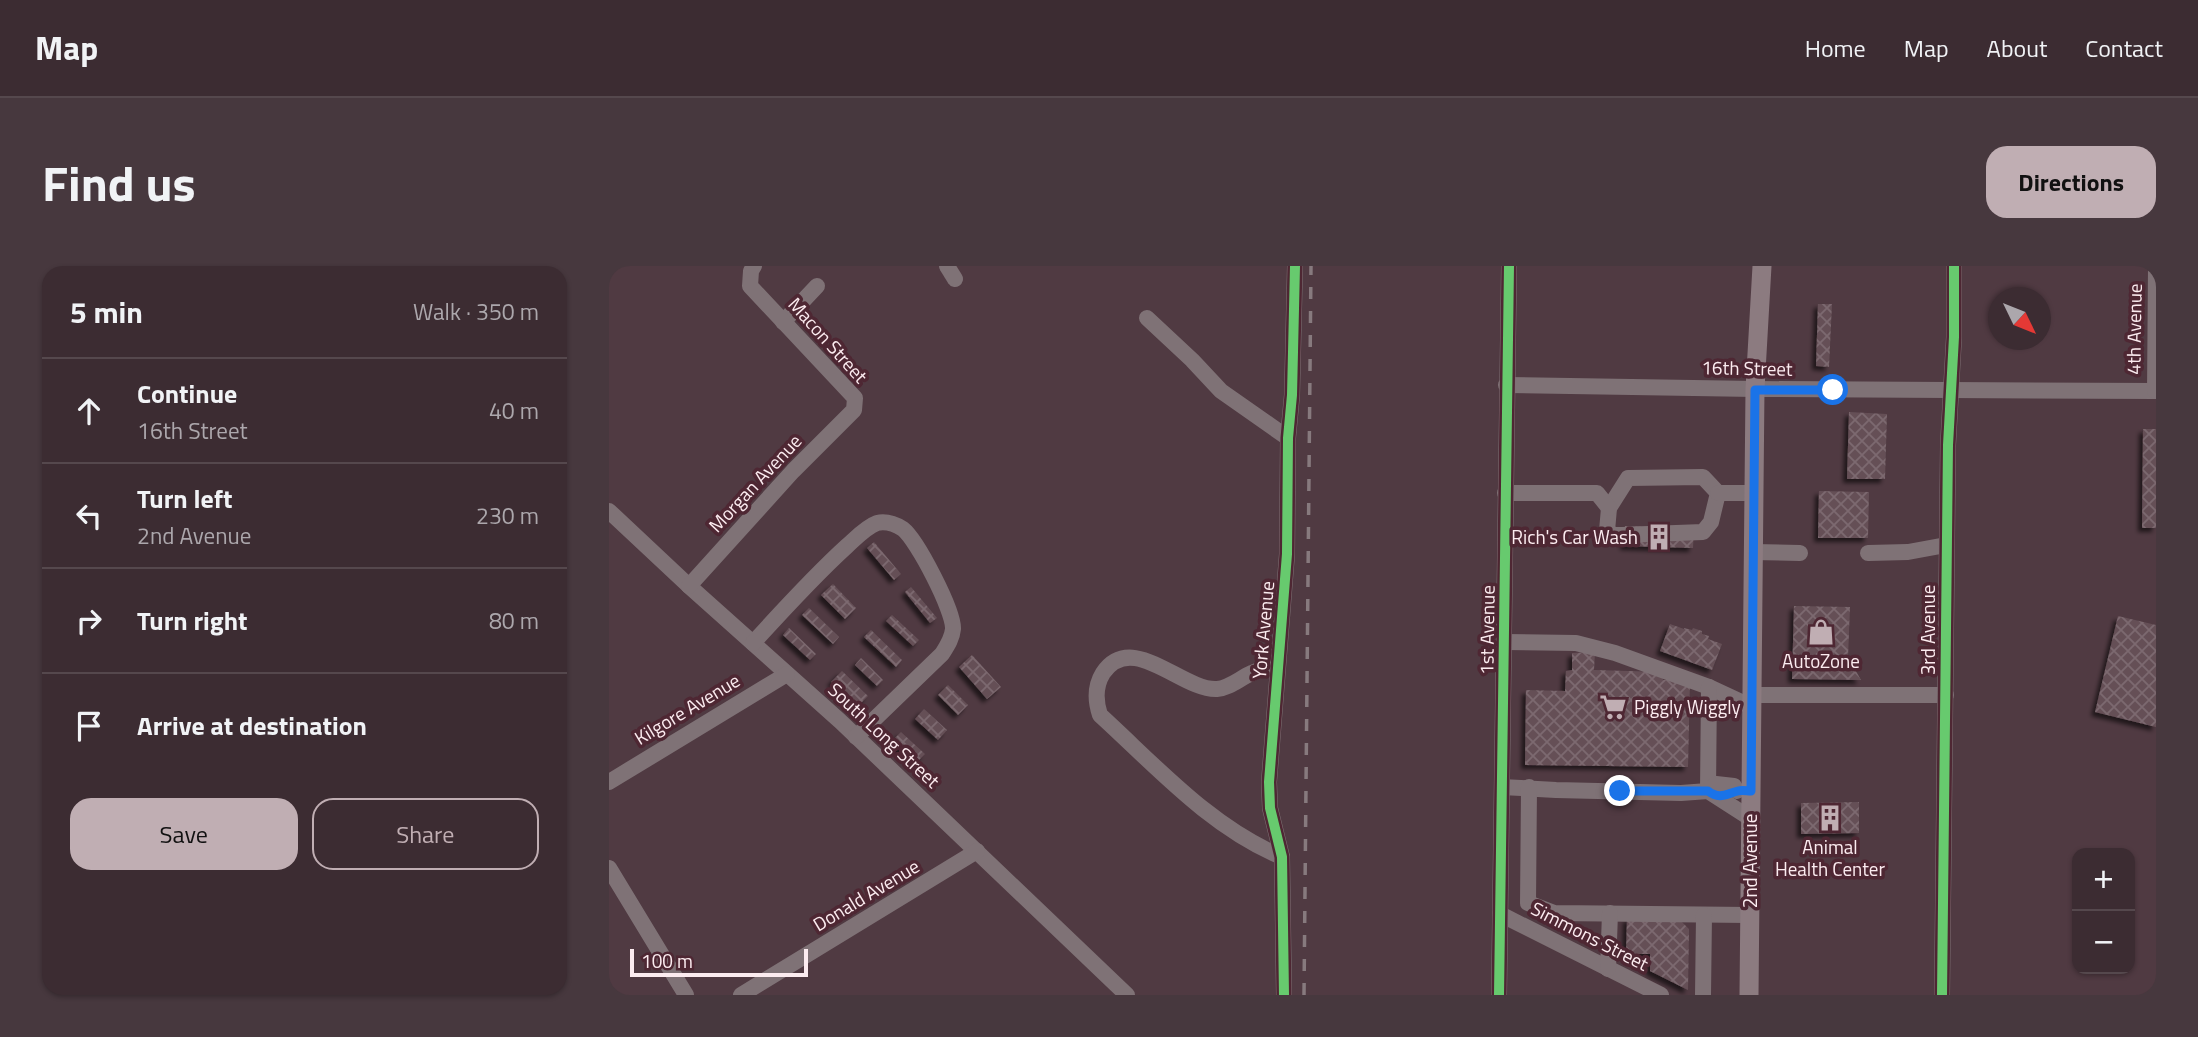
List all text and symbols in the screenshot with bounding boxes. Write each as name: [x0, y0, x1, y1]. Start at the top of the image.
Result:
text: Map: [35, 23, 98, 73]
text: Home: [1805, 30, 1866, 66]
text: Map: [1904, 30, 1949, 66]
text: About: [1987, 30, 2047, 66]
text: Contact: [2085, 30, 2163, 66]
text: Find us: [42, 145, 196, 220]
button: Directions: [1986, 146, 2156, 218]
street label: 4th Avenue: [2118, 283, 2149, 375]
north arrow: [1988, 287, 2051, 350]
text: 5 min: [70, 289, 143, 335]
street label: Macon Street: [782, 290, 875, 389]
text: Walk · 350 m: [413, 294, 539, 329]
street label: 16th Street: [1701, 352, 1793, 383]
text: Continue: [137, 374, 237, 413]
route start: [1817, 374, 1848, 405]
icon: ahead: [70, 392, 108, 430]
text: 40 m: [489, 393, 539, 428]
text: 16th Street: [137, 413, 248, 448]
street label: Morgan Avenue: [701, 427, 808, 538]
text: Turn left: [137, 479, 232, 518]
icon: left: [70, 497, 108, 535]
text: 230 m: [476, 498, 539, 533]
text: 2nd Avenue: [137, 518, 251, 553]
place label: Rich's Car Wash: [1511, 522, 1638, 551]
building icon: Rich's Car Wash: [1644, 522, 1674, 552]
street label: York Avenue: [1244, 580, 1281, 680]
street label: 1st Avenue: [1471, 585, 1502, 675]
street label: 3rd Avenue: [1913, 585, 1942, 675]
text: Turn right: [137, 601, 248, 640]
icon: right: [70, 602, 108, 640]
text: 80 m: [489, 603, 539, 638]
shop icon: AutoZone: [1806, 617, 1836, 647]
place label: AutoZone: [1782, 646, 1860, 675]
street label: Kilgore Avenue: [628, 666, 745, 752]
street label: South Long Street: [822, 675, 947, 794]
supermarket icon: Piggly Wiggly: [1598, 692, 1628, 722]
place label: Piggly Wiggly: [1634, 692, 1741, 721]
text: Arrive at destination: [137, 706, 367, 745]
icon: arrive: [70, 707, 108, 745]
route end: [1604, 775, 1635, 806]
button: Save: [70, 798, 298, 870]
button: Share: [312, 798, 539, 870]
building icon: Animal Health Center: [1815, 803, 1845, 833]
street label: 2nd Avenue: [1735, 814, 1764, 908]
place label: Animal Health Center: [1775, 832, 1885, 883]
map controls: [2072, 848, 2135, 974]
button: +: [2072, 848, 2135, 911]
street label: Donald Avenue: [807, 851, 925, 938]
street label: Simmons Street: [1526, 893, 1654, 978]
button: −: [2072, 911, 2135, 974]
scale bar: [630, 946, 809, 978]
text: 100 m: [641, 946, 693, 975]

